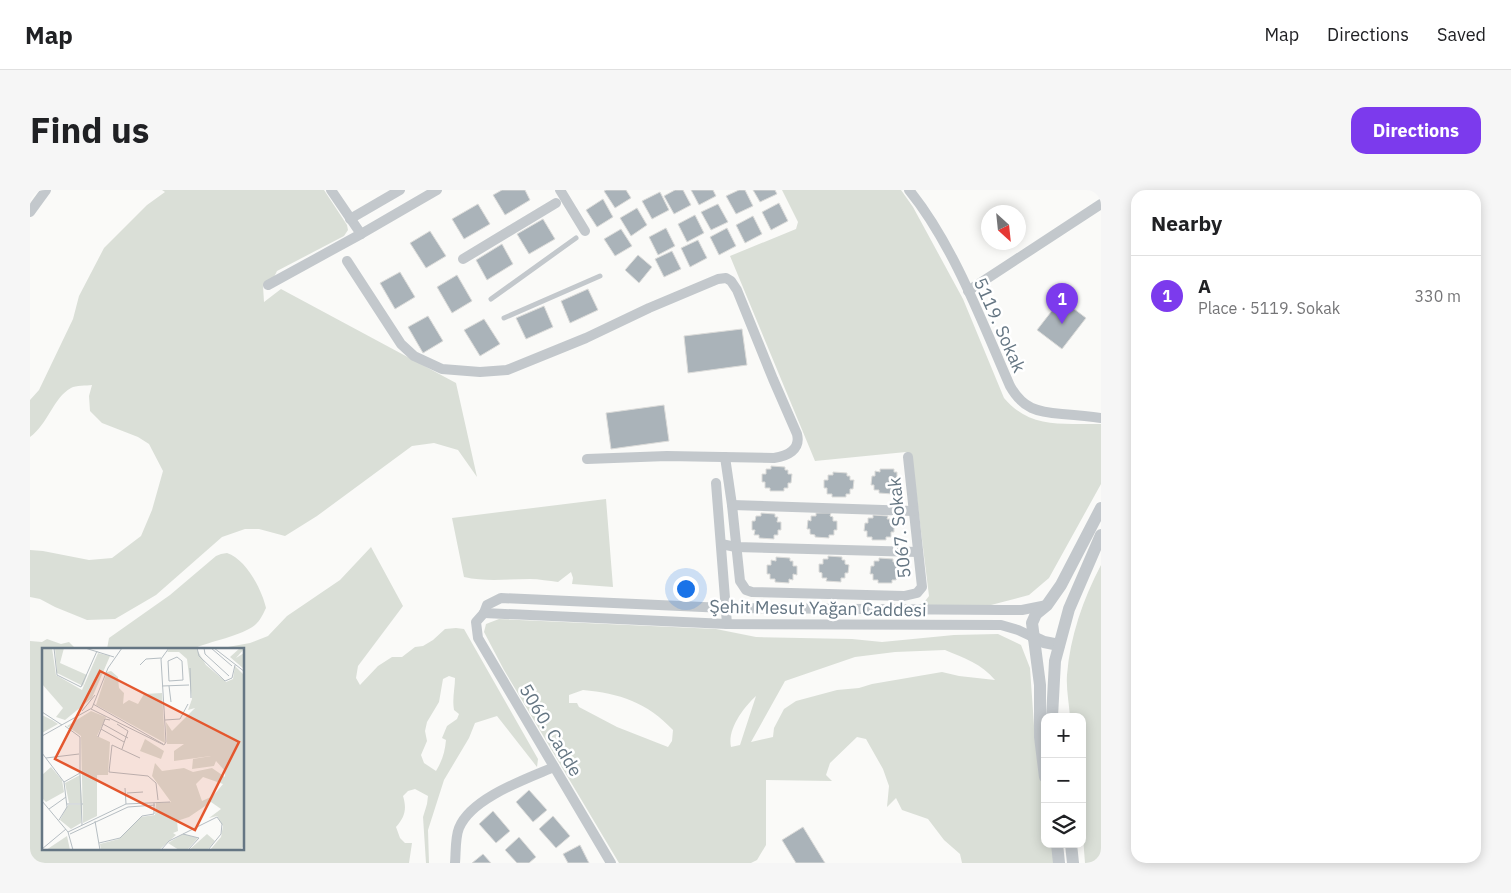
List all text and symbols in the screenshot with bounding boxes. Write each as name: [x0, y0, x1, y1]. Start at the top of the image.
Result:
text: Map: [25, 19, 73, 51]
text: Map: [1264, 23, 1299, 46]
text: Directions: [1327, 23, 1409, 46]
text: Saved: [1437, 23, 1486, 46]
text: Find us: [30, 107, 149, 153]
button: Directions: [1351, 107, 1481, 154]
north arrow: [981, 205, 1026, 250]
text: Nearby: [1151, 209, 1222, 237]
street label: 5119. Sokak: [969, 274, 1031, 376]
text: A: [1198, 274, 1211, 298]
pin: 1: [1046, 283, 1078, 324]
text: 1: [1162, 286, 1172, 306]
text: 330 m: [1414, 286, 1461, 306]
text: Place · 5119. Sokak: [1198, 298, 1340, 318]
street label: 5067. Sokak: [882, 476, 916, 580]
your location: [673, 576, 699, 602]
street label: Şehit Mesut Yağan Caddesi: [709, 595, 927, 621]
inset map: [42, 648, 245, 850]
street label: 5060. Cadde: [514, 680, 588, 781]
map controls: [1041, 713, 1086, 848]
button: +: [1041, 713, 1086, 758]
button: −: [1041, 758, 1086, 803]
button: layers: [1041, 803, 1086, 848]

